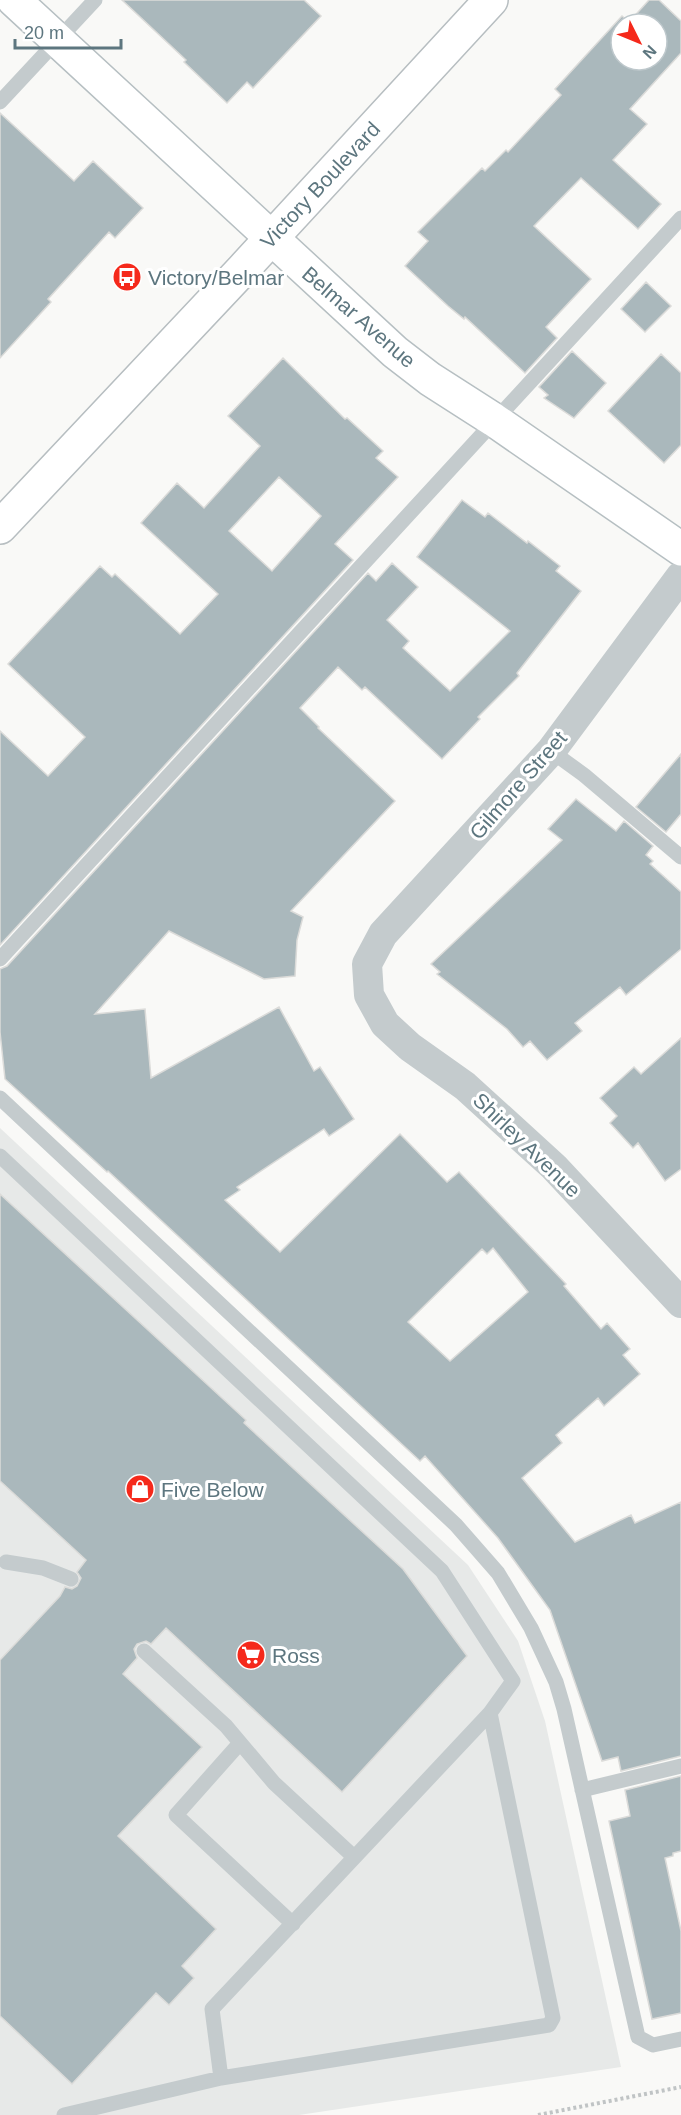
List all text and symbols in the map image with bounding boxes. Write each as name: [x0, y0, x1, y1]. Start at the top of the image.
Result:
scale bar: [15, 12, 122, 50]
north arrow: [609, 12, 669, 72]
text: 20 m: [24, 23, 64, 43]
text: N: [639, 42, 660, 62]
street label: Victory Boulevard: [256, 117, 384, 253]
bus stop icon: Victory/Belmar: [111, 261, 143, 293]
street label: Belmar Avenue: [298, 262, 420, 372]
place label: Victory/Belmar: [148, 266, 284, 289]
street label: Gilmore Street: [465, 726, 571, 844]
street label: Shirley Avenue: [469, 1088, 585, 1202]
shop icon: Five Below: [124, 1473, 156, 1505]
place label: Five Below: [161, 1478, 265, 1501]
supermarket icon: Ross: [235, 1639, 267, 1671]
place label: Ross: [272, 1644, 320, 1667]

